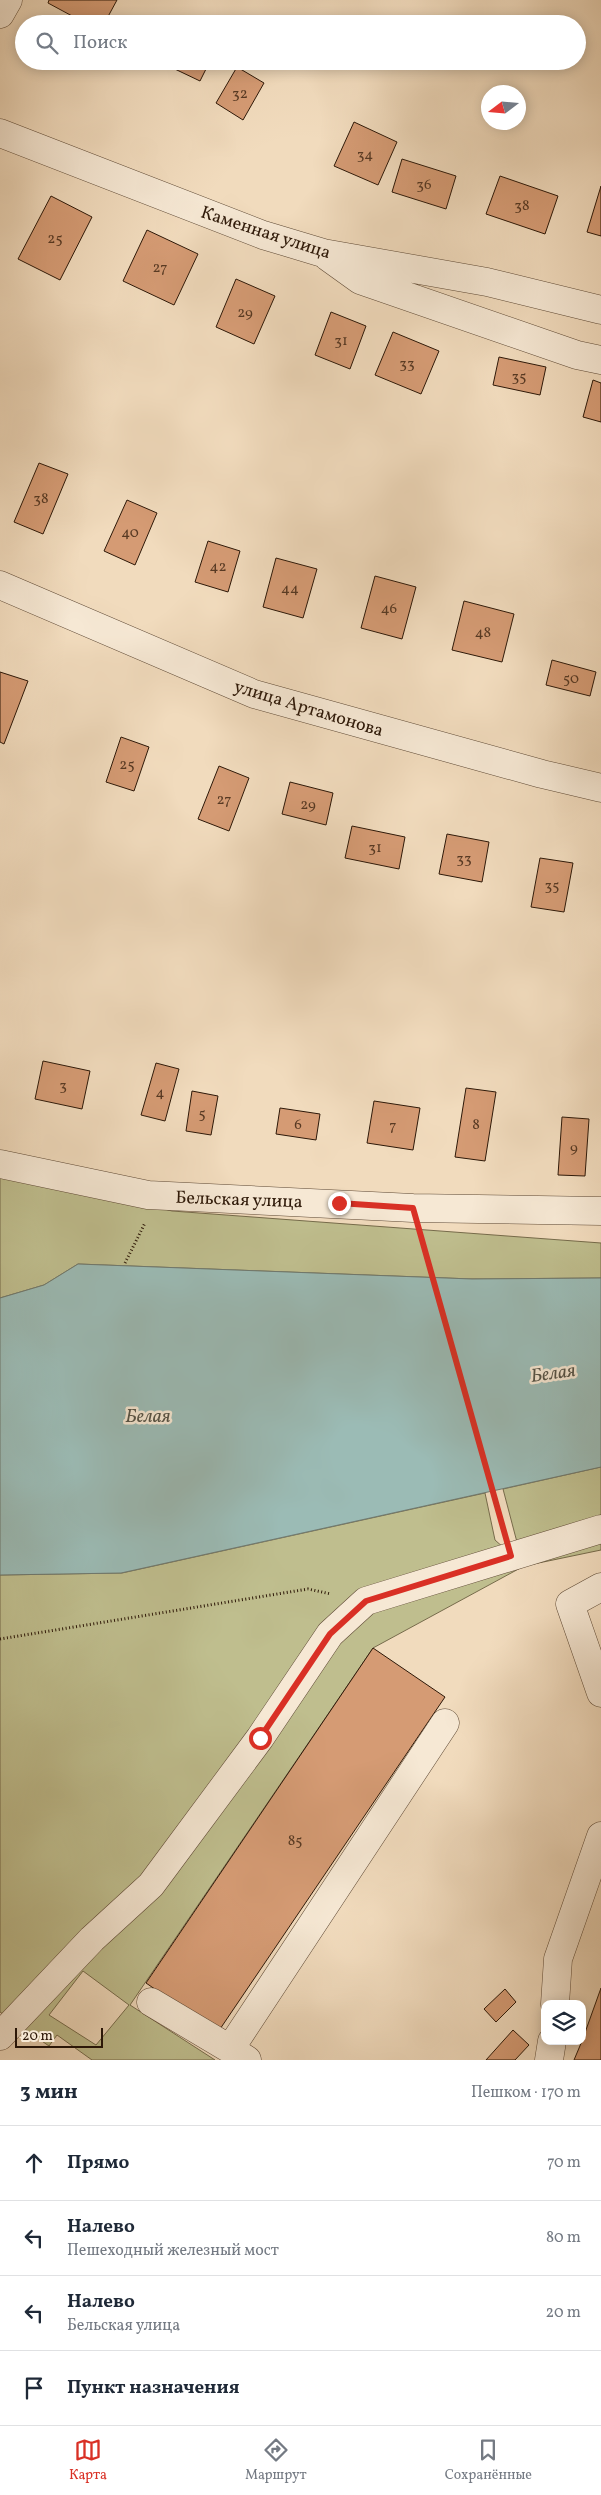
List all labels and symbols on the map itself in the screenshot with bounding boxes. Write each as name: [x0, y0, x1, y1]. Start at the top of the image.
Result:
house number: 32: [232, 84, 248, 105]
north arrow: [481, 85, 526, 130]
house number: 34: [357, 145, 373, 166]
house number: 36: [416, 175, 432, 196]
house number: 38: [514, 196, 530, 217]
street label: Каменная улица: [197, 201, 334, 266]
house number: 25: [47, 229, 63, 250]
house number: 27: [153, 258, 167, 279]
house number: 29: [237, 303, 253, 324]
house number: 31: [334, 331, 348, 352]
house number: 33: [399, 354, 415, 375]
house number: 35: [512, 367, 526, 388]
house number: 38: [33, 489, 49, 510]
house number: 40: [121, 523, 139, 544]
house number: 42: [209, 557, 227, 578]
house number: 44: [281, 579, 299, 600]
house number: 46: [381, 599, 397, 620]
house number: 48: [475, 623, 491, 644]
house number: 50: [563, 669, 579, 690]
street label: улица Артамонова: [231, 675, 386, 744]
house number: 25: [119, 755, 135, 776]
house number: 27: [217, 790, 231, 811]
house number: 29: [300, 795, 316, 816]
house number: 31: [368, 838, 382, 859]
house number: 33: [456, 849, 472, 870]
house number: 35: [545, 876, 559, 897]
house number: 3: [59, 1076, 67, 1097]
house number: 4: [156, 1083, 165, 1104]
house number: 5: [198, 1104, 206, 1125]
house number: 6: [294, 1115, 302, 1136]
house number: 8: [472, 1115, 480, 1136]
house number: 7: [389, 1116, 397, 1137]
house number: 9: [570, 1138, 578, 1159]
street label: Бельская улица: [175, 1186, 303, 1215]
route end: [328, 1192, 351, 1215]
water label: Белая: [529, 1358, 578, 1390]
water label: Белая: [126, 1404, 171, 1430]
route start: [249, 1727, 272, 1750]
house number: 85: [288, 1831, 302, 1852]
scale bar: [15, 2025, 102, 2048]

